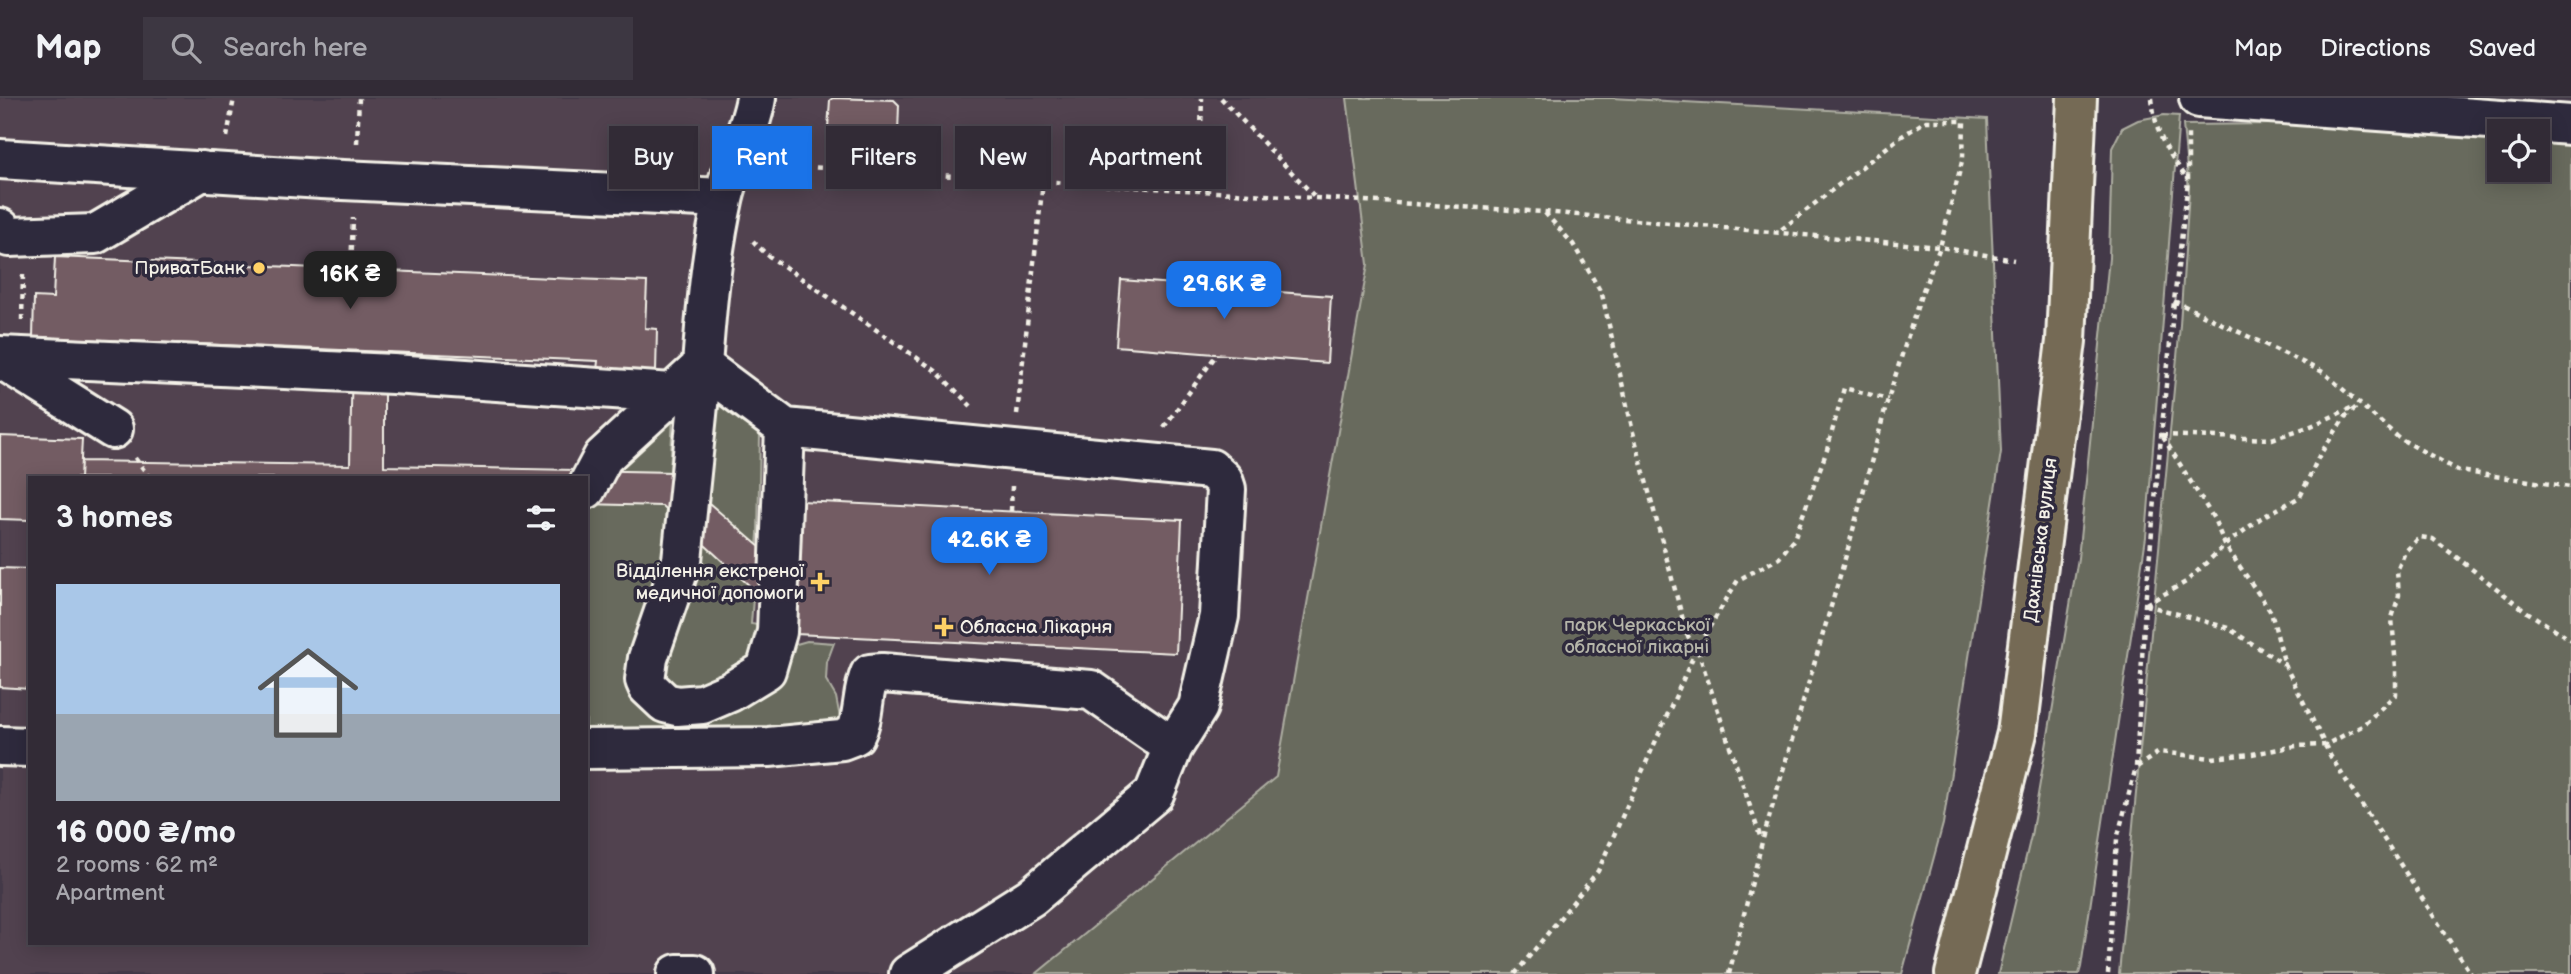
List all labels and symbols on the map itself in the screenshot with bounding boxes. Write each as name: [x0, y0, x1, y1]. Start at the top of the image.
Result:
pin: 16K ₴: [301, 252, 399, 311]
place label: ПриватБанк: [134, 257, 245, 280]
marker: ПриватБанк: [251, 260, 267, 276]
pin: 29.6K ₴: [1159, 262, 1289, 321]
street label: Дахнівська вулиця: [2020, 457, 2062, 623]
pin: 42.6K ₴: [924, 518, 1054, 577]
place label: Відділення екстреної медичної допомоги: [616, 560, 804, 605]
marker: Відділення екстреної медичної допомоги: [810, 572, 830, 592]
park label: парк Черкаської обласної лікарні: [1564, 614, 1711, 659]
place label: Обласна Лікарня: [960, 616, 1112, 639]
marker: Обласна Лікарня: [934, 617, 954, 637]

